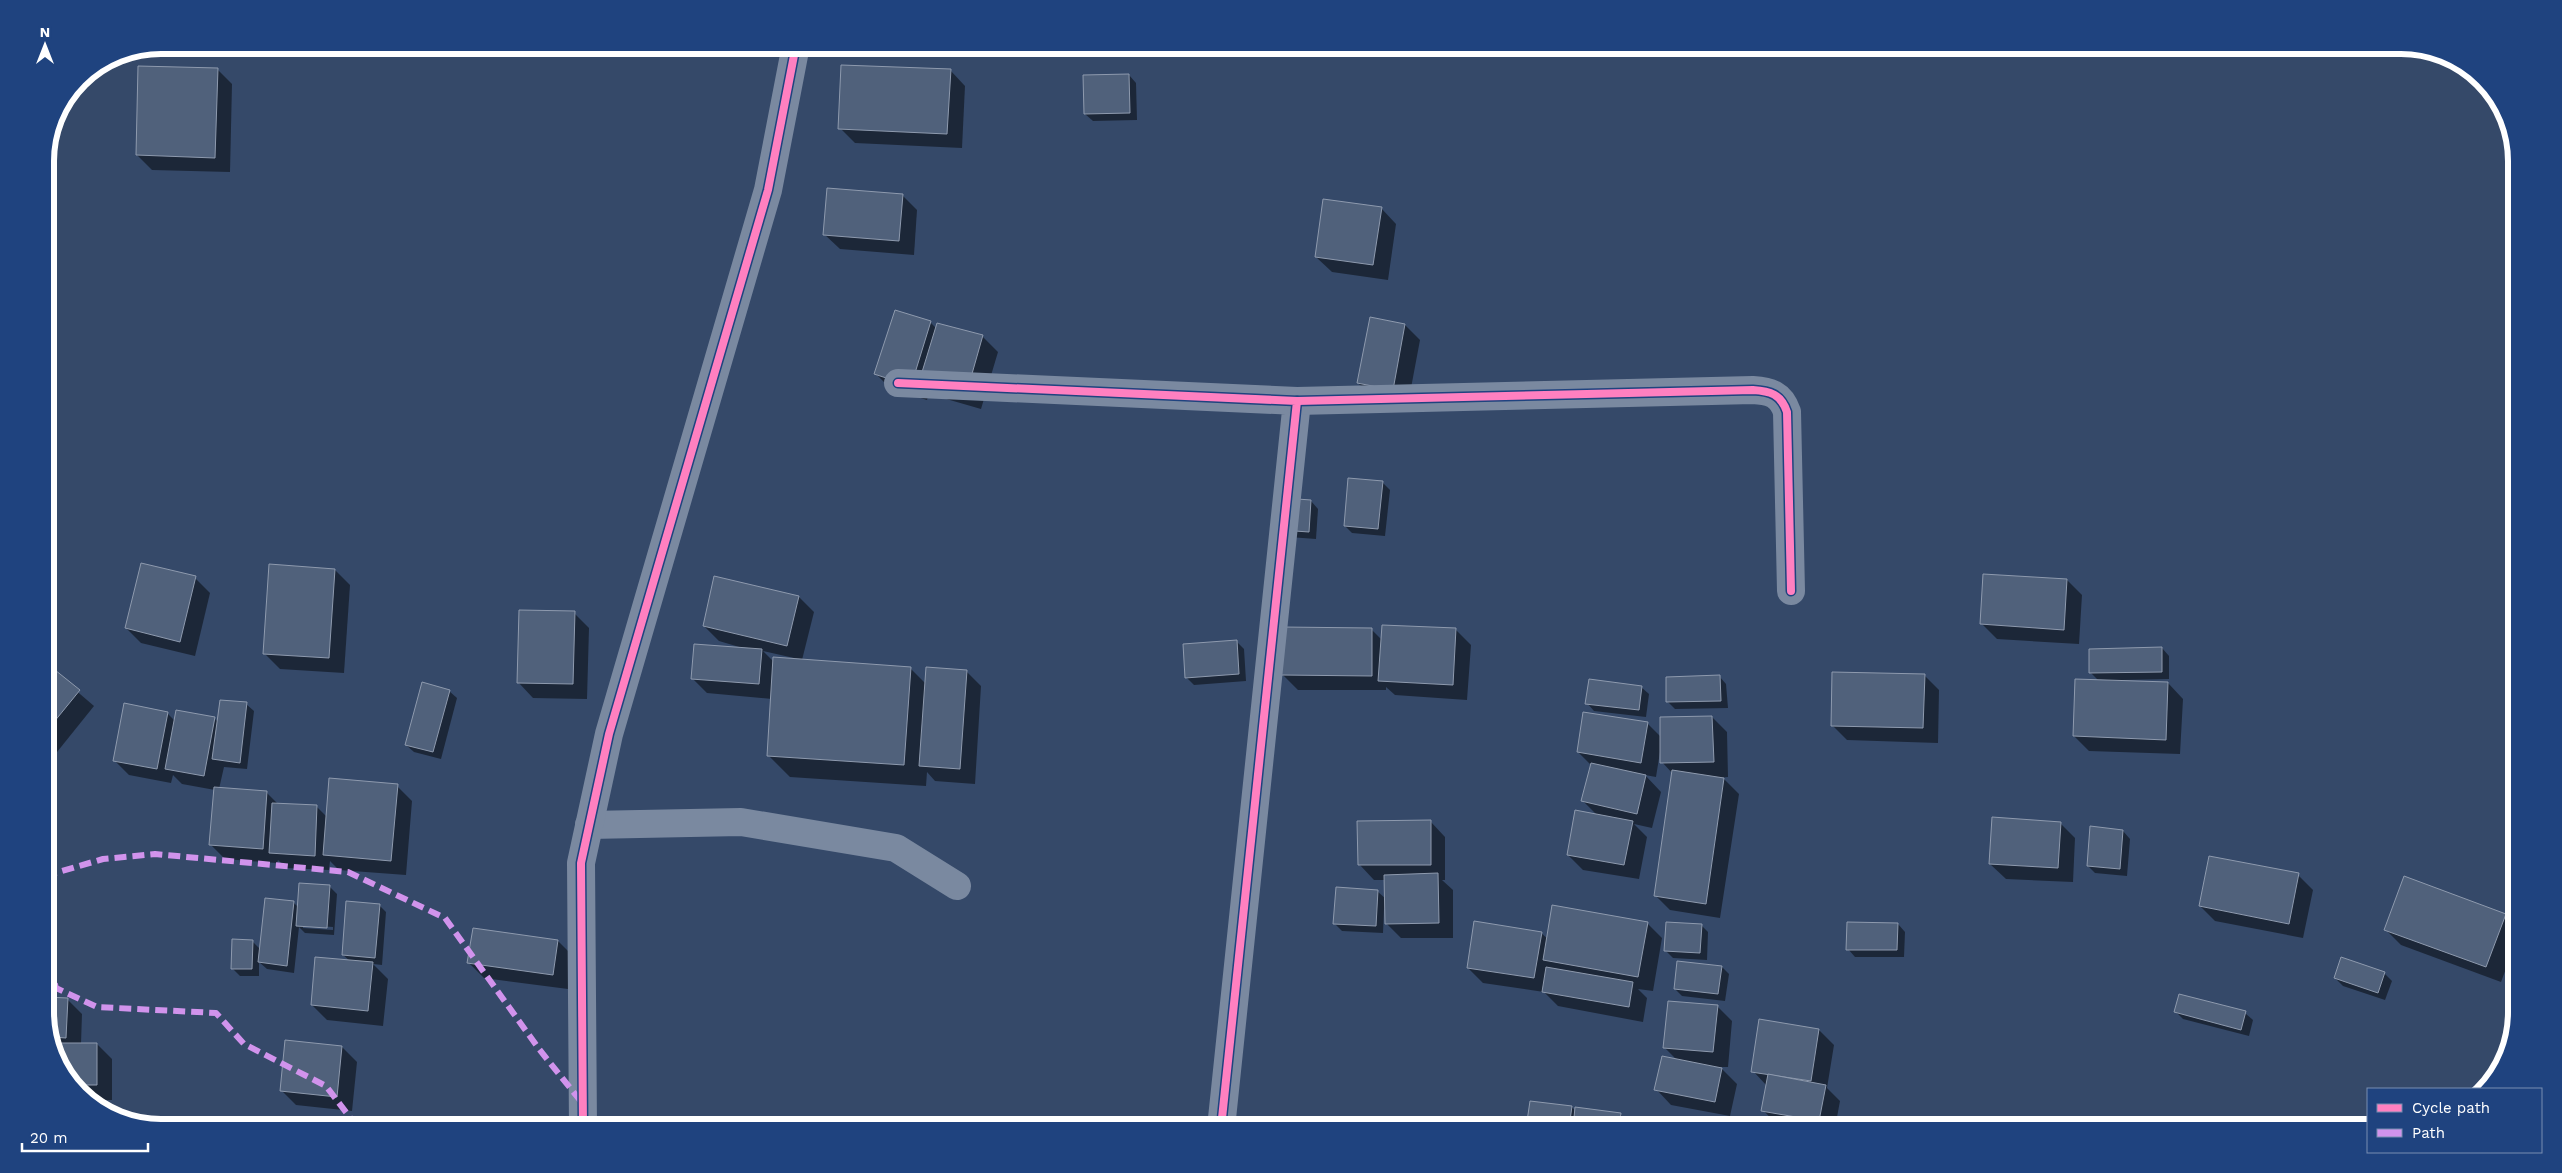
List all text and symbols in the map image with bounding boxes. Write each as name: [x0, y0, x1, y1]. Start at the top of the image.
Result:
north arrow: [20, 20, 70, 70]
text: N: [40, 24, 50, 40]
legend: [2367, 1088, 2542, 1153]
text: Cycle path: [2412, 1099, 2490, 1117]
scale bar: [22, 1120, 149, 1152]
text: Path: [2412, 1124, 2445, 1142]
text: 20 m: [30, 1129, 68, 1147]

